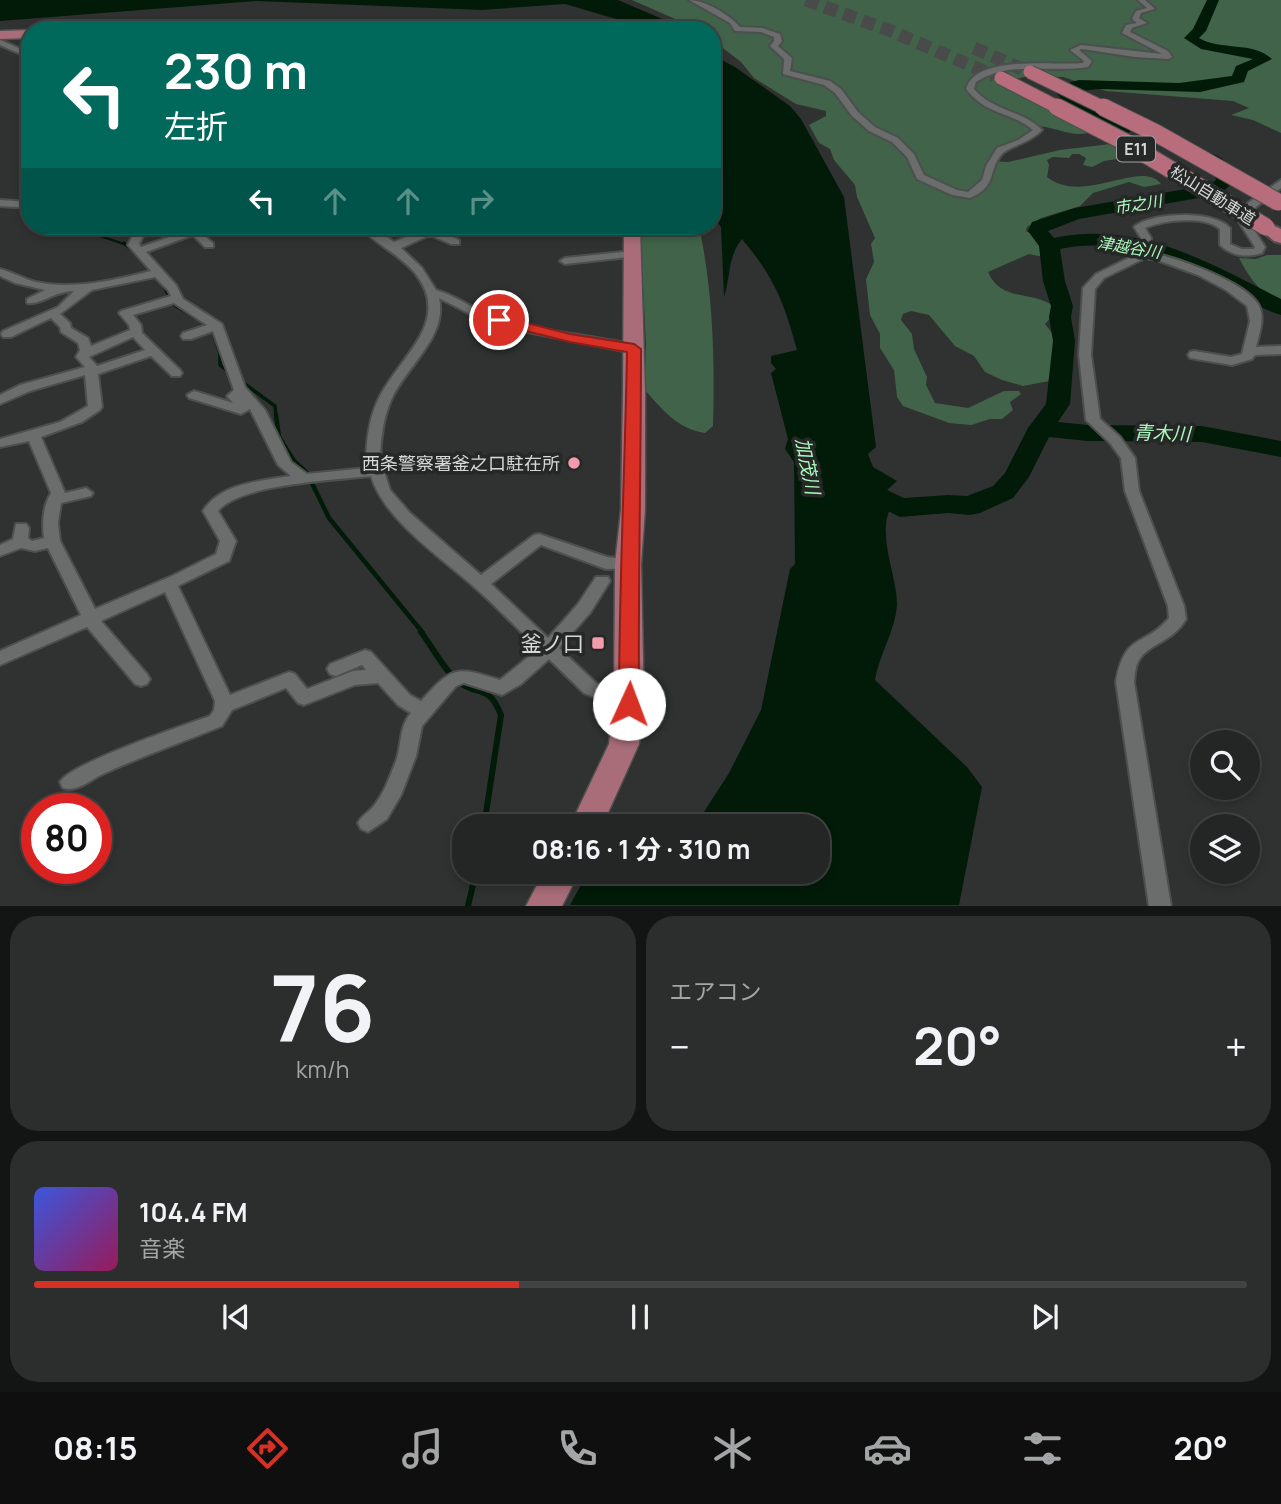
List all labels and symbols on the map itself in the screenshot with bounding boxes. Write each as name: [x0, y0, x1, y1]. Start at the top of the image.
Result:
road number: E11: [1117, 136, 1155, 162]
street label: 松山自動車道: [1166, 160, 1260, 230]
water label: 市之川: [1113, 189, 1165, 219]
water label: 津越谷川: [1096, 231, 1164, 263]
pin: [469, 290, 529, 350]
water label: 青木川: [1133, 419, 1193, 447]
water label: 加茂川: [790, 436, 827, 498]
place label: 西条警察署釜之口駐在所: [362, 451, 560, 475]
marker: 西条警察署釜之口駐在所: [566, 455, 582, 471]
place label: 釜ノ口: [521, 629, 584, 657]
marker: 釜ノ口: [590, 635, 606, 651]
position arrow: [592, 667, 666, 741]
speed limit sign: 80: [21, 793, 112, 884]

